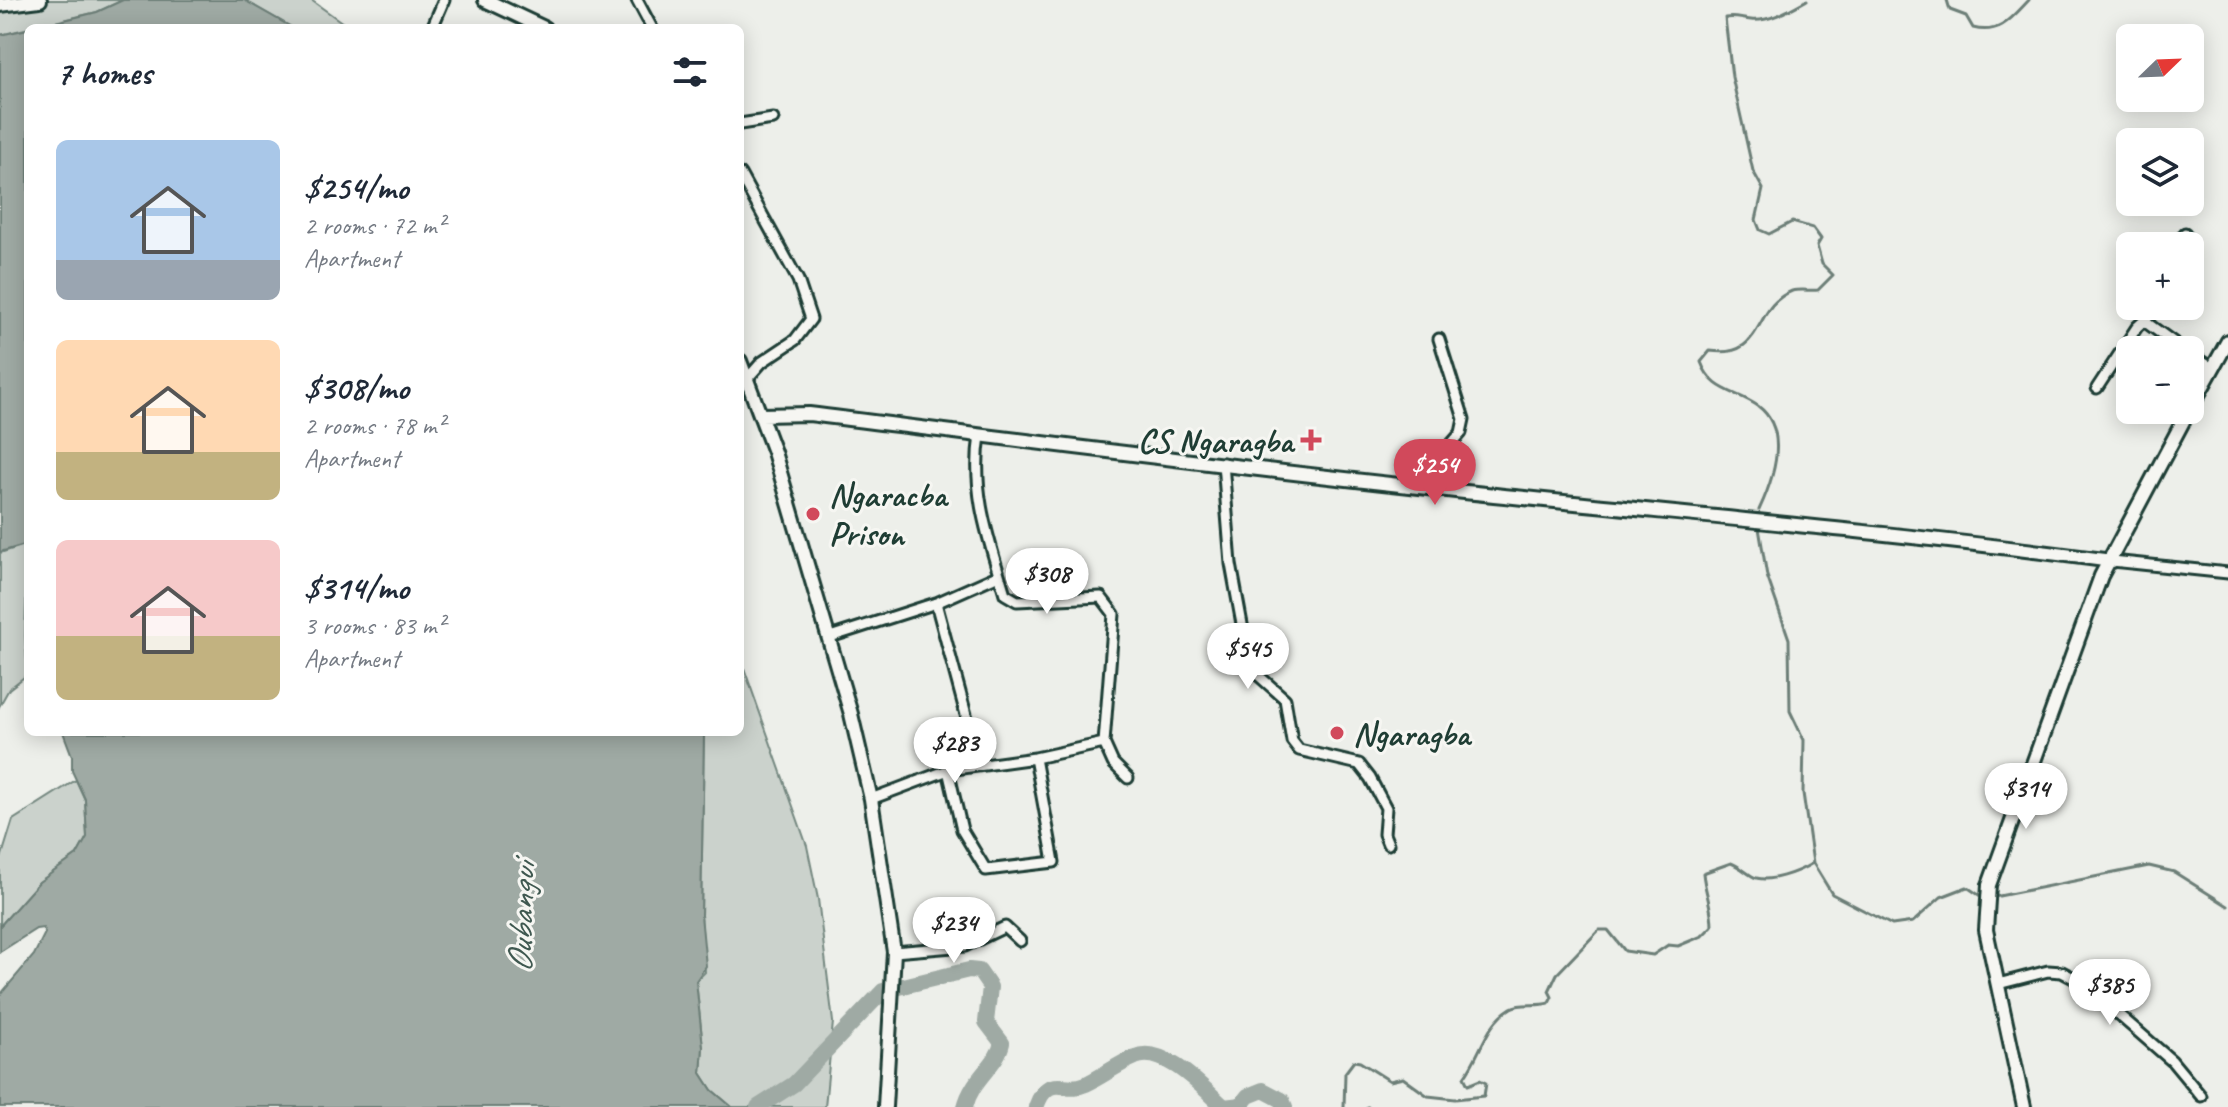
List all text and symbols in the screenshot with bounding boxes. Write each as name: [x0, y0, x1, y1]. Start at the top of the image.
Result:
north arrow: [2116, 24, 2204, 112]
map controls: [2116, 24, 2204, 424]
icon: filters: [668, 50, 712, 94]
text: 7 homes: [56, 51, 152, 94]
button: layers: [2116, 128, 2204, 216]
text: $254/mo: [304, 166, 408, 209]
icon: home: [120, 172, 216, 268]
text: 2 rooms · 72 m²: [304, 209, 445, 242]
button: +: [2116, 232, 2204, 320]
text: Apartment: [304, 242, 400, 275]
button: −: [2116, 336, 2204, 424]
text: $308/mo: [304, 366, 409, 409]
icon: home: [120, 372, 216, 468]
text: 2 rooms · 78 m²: [304, 409, 445, 442]
place label: CS Ngaragba: [1138, 419, 1296, 462]
marker: CS Ngaragba: [1300, 429, 1322, 451]
pin: $254: [1388, 439, 1482, 507]
text: Apartment: [304, 442, 400, 475]
text: $254: [1412, 448, 1458, 481]
place label: Ngaracba Prison: [829, 473, 949, 555]
marker: Ngaracba Prison: [804, 505, 822, 523]
pin: $308: [1000, 548, 1094, 616]
text: $308: [1024, 557, 1070, 590]
text: $314/mo: [304, 566, 409, 609]
icon: home: [120, 572, 216, 668]
text: 3 rooms · 83 m²: [304, 609, 445, 642]
pin: $545: [1201, 623, 1295, 691]
text: $545: [1225, 632, 1271, 665]
text: Apartment: [304, 642, 400, 675]
place label: Ngaragba: [1353, 712, 1473, 755]
pin: $283: [908, 717, 1002, 785]
marker: Ngaragba: [1328, 724, 1346, 742]
text: $283: [932, 726, 978, 759]
pin: $314: [1979, 763, 2073, 831]
text: $314: [2003, 772, 2049, 805]
water label: Oubangui: [496, 854, 546, 974]
pin: $234: [907, 897, 1001, 965]
text: $234: [931, 906, 977, 939]
pin: $385: [2063, 959, 2157, 1027]
text: $385: [2087, 968, 2133, 1001]

